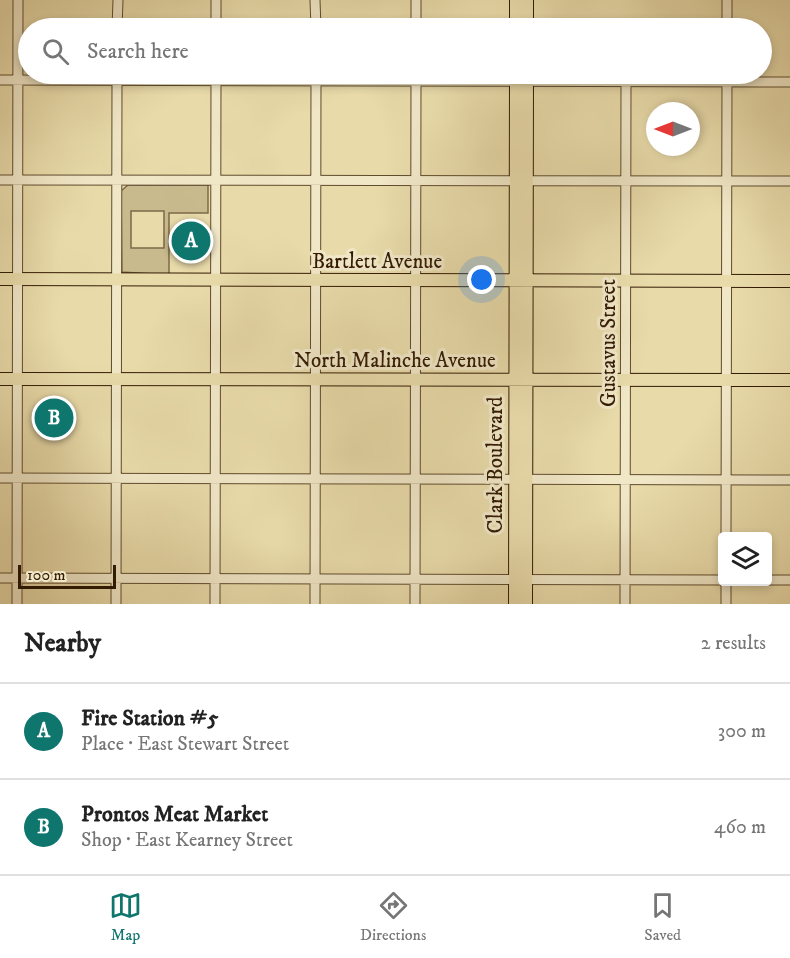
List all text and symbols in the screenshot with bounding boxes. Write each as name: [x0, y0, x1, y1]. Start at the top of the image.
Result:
search box: [18, 18, 772, 84]
icon: search: [39, 35, 72, 68]
text: Search here: [87, 38, 189, 65]
north arrow: [646, 102, 700, 156]
pin: A: [172, 218, 210, 264]
street label: Bartlett Avenue: [312, 249, 442, 275]
your location: [467, 265, 496, 294]
street label: Gustavus Street: [596, 279, 622, 407]
street label: North Malinche Avenue: [294, 348, 496, 374]
pin: B: [34, 396, 74, 440]
street label: Clark Boulevard: [483, 396, 509, 533]
map controls: [718, 532, 772, 586]
button: layers: [718, 532, 772, 586]
scale bar: [18, 562, 116, 590]
text: 100 m: [27, 565, 66, 585]
text: Nearby: [24, 627, 101, 660]
text: 2 results: [701, 631, 766, 656]
text: Fire Station #5: [81, 705, 218, 732]
text: A: [37, 719, 50, 744]
text: 300 m: [718, 719, 766, 744]
text: Place · East Stewart Street: [81, 732, 289, 757]
text: Prontos Meat Market: [81, 801, 268, 828]
text: B: [37, 815, 50, 840]
text: 460 m: [714, 815, 766, 840]
text: Shop · East Kearney Street: [81, 828, 293, 853]
tab: Map: [109, 889, 142, 945]
tab: Directions: [360, 889, 426, 945]
tab: Saved: [644, 889, 681, 945]

